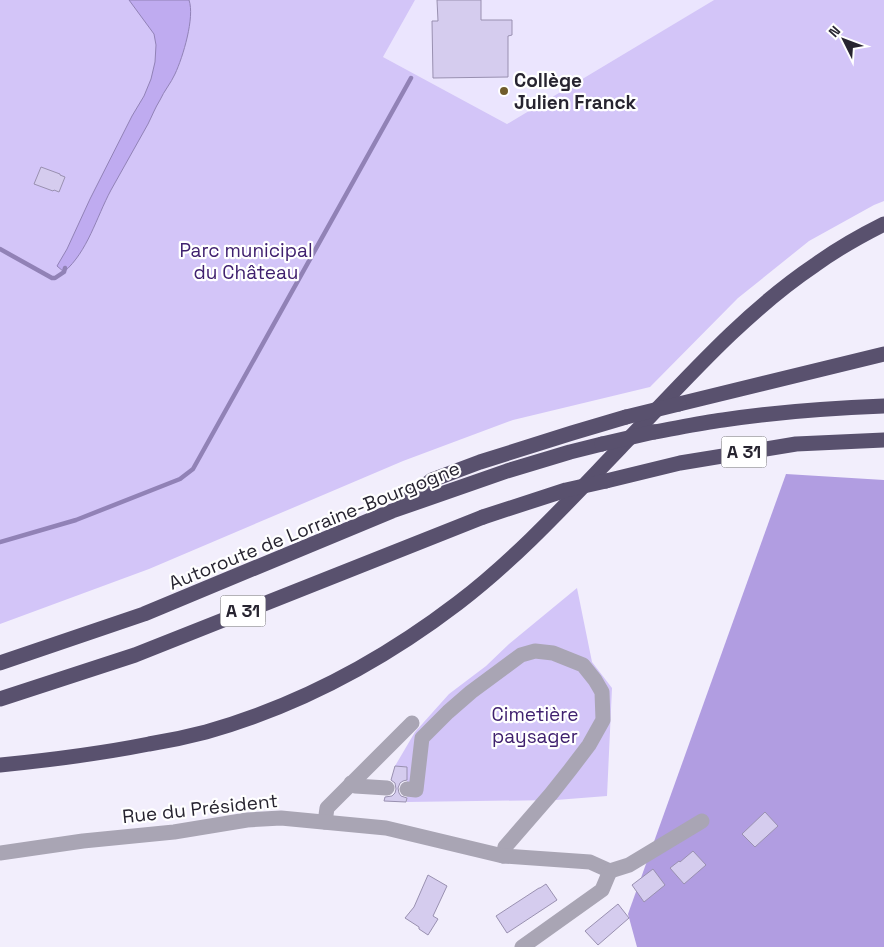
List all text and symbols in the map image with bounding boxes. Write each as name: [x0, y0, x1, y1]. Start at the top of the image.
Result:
north arrow: [819, 15, 869, 65]
text: N: [825, 22, 844, 41]
place label: Collège Julien Franck: [514, 68, 637, 115]
marker: Collège Julien Franck: [498, 85, 510, 97]
park label: Parc municipal du Château: [179, 238, 313, 285]
road number: A 31: [722, 437, 766, 468]
street label: Autoroute de Lorraine-Bourgogne: [165, 455, 463, 595]
road number: A 31: [220, 596, 266, 626]
park label: Cimetière paysager: [492, 702, 578, 749]
street label: Rue du Président: [121, 788, 279, 829]

